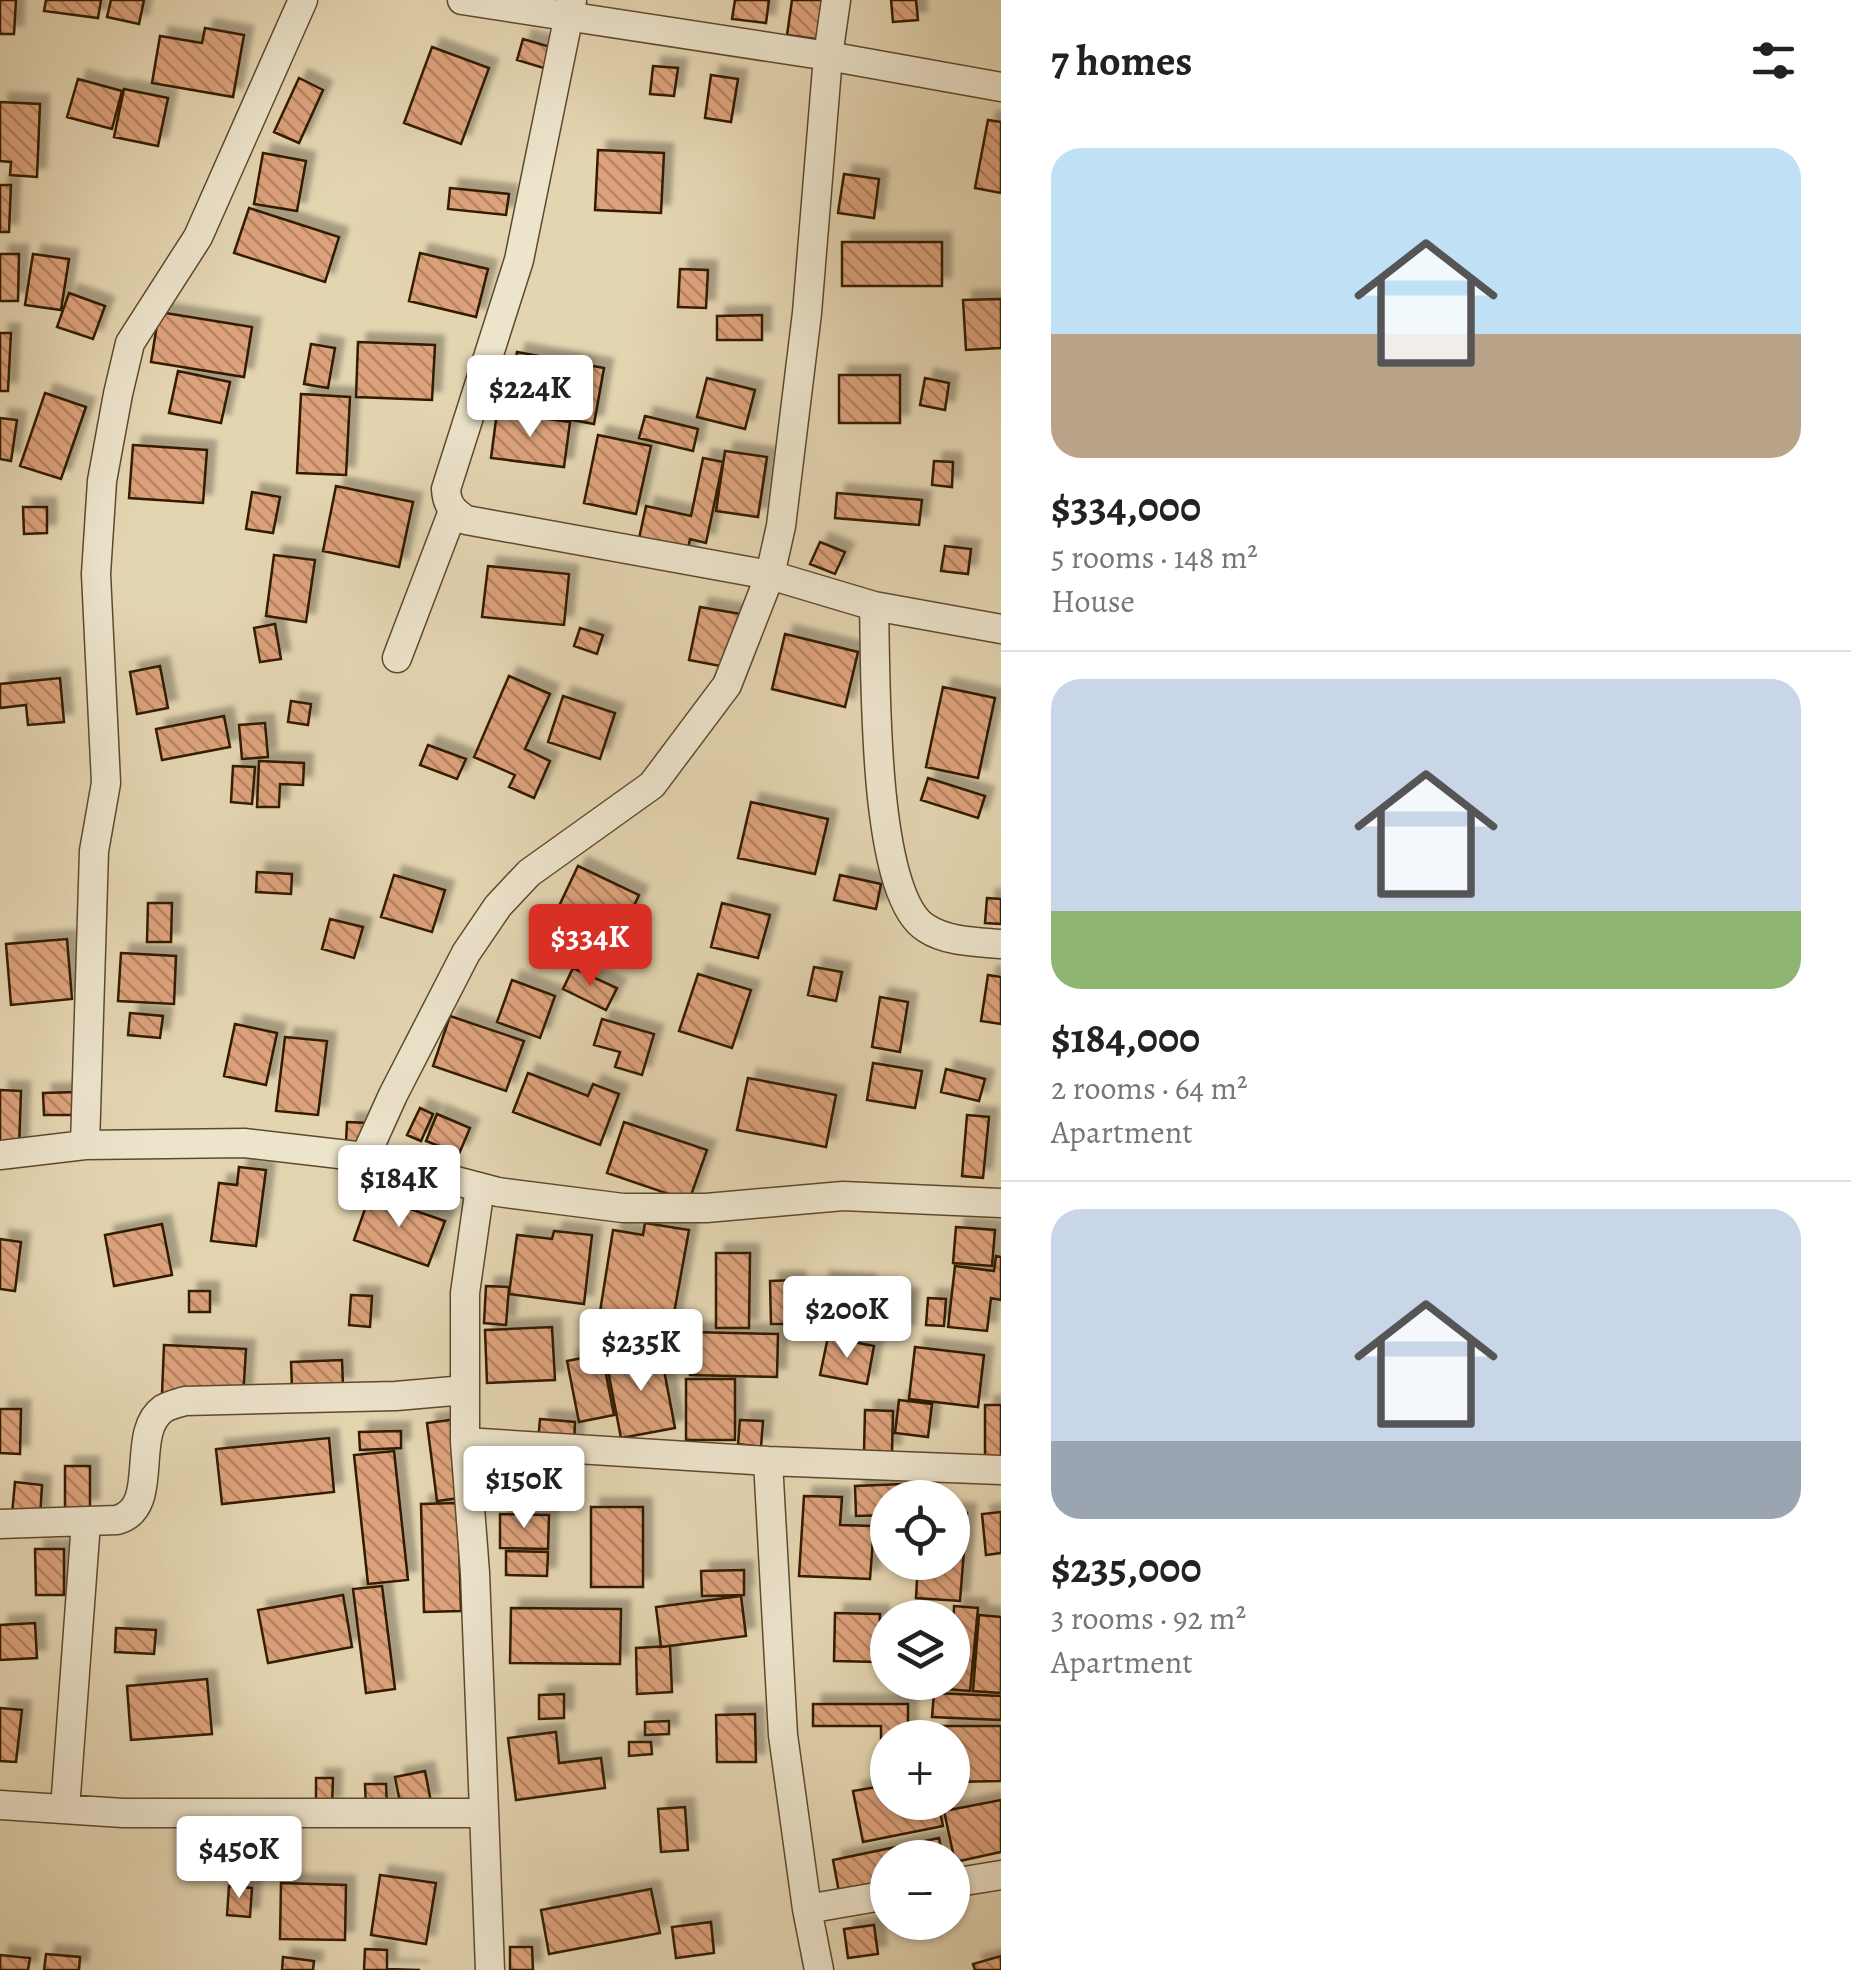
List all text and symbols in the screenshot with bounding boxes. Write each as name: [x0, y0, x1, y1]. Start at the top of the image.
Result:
text: 7 homes: [1051, 32, 1192, 89]
icon: filters: [1746, 33, 1801, 88]
icon: home: [1336, 213, 1516, 393]
pin: $224K: [460, 355, 600, 440]
text: $224K: [489, 365, 571, 409]
text: $334,000: [1051, 478, 1201, 535]
text: 5 rooms · 148 m²: [1051, 535, 1258, 579]
text: House: [1051, 579, 1135, 623]
icon: home: [1336, 744, 1516, 924]
pin: $334K: [520, 904, 660, 989]
text: $334K: [551, 914, 629, 958]
text: $184,000: [1051, 1009, 1200, 1066]
text: 2 rooms · 64 m²: [1051, 1066, 1248, 1110]
text: Apartment: [1051, 1110, 1193, 1154]
pin: $184K: [329, 1145, 469, 1230]
text: $184K: [360, 1155, 438, 1199]
icon: home: [1336, 1274, 1516, 1454]
pin: $200K: [777, 1276, 917, 1361]
text: $200K: [805, 1286, 889, 1330]
pin: $235K: [571, 1309, 711, 1394]
text: $235K: [602, 1319, 680, 1363]
pin: $150K: [454, 1446, 594, 1531]
text: $150K: [485, 1456, 563, 1500]
map controls: [870, 1480, 970, 1940]
button: locate: [870, 1480, 970, 1580]
text: $235,000: [1051, 1539, 1202, 1596]
text: 3 rooms · 92 m²: [1051, 1596, 1246, 1640]
button: layers: [870, 1600, 970, 1700]
text: Apartment: [1051, 1640, 1193, 1684]
button: +: [870, 1720, 970, 1820]
pin: $450K: [169, 1816, 309, 1901]
text: $450K: [199, 1826, 279, 1870]
button: −: [870, 1840, 970, 1940]

